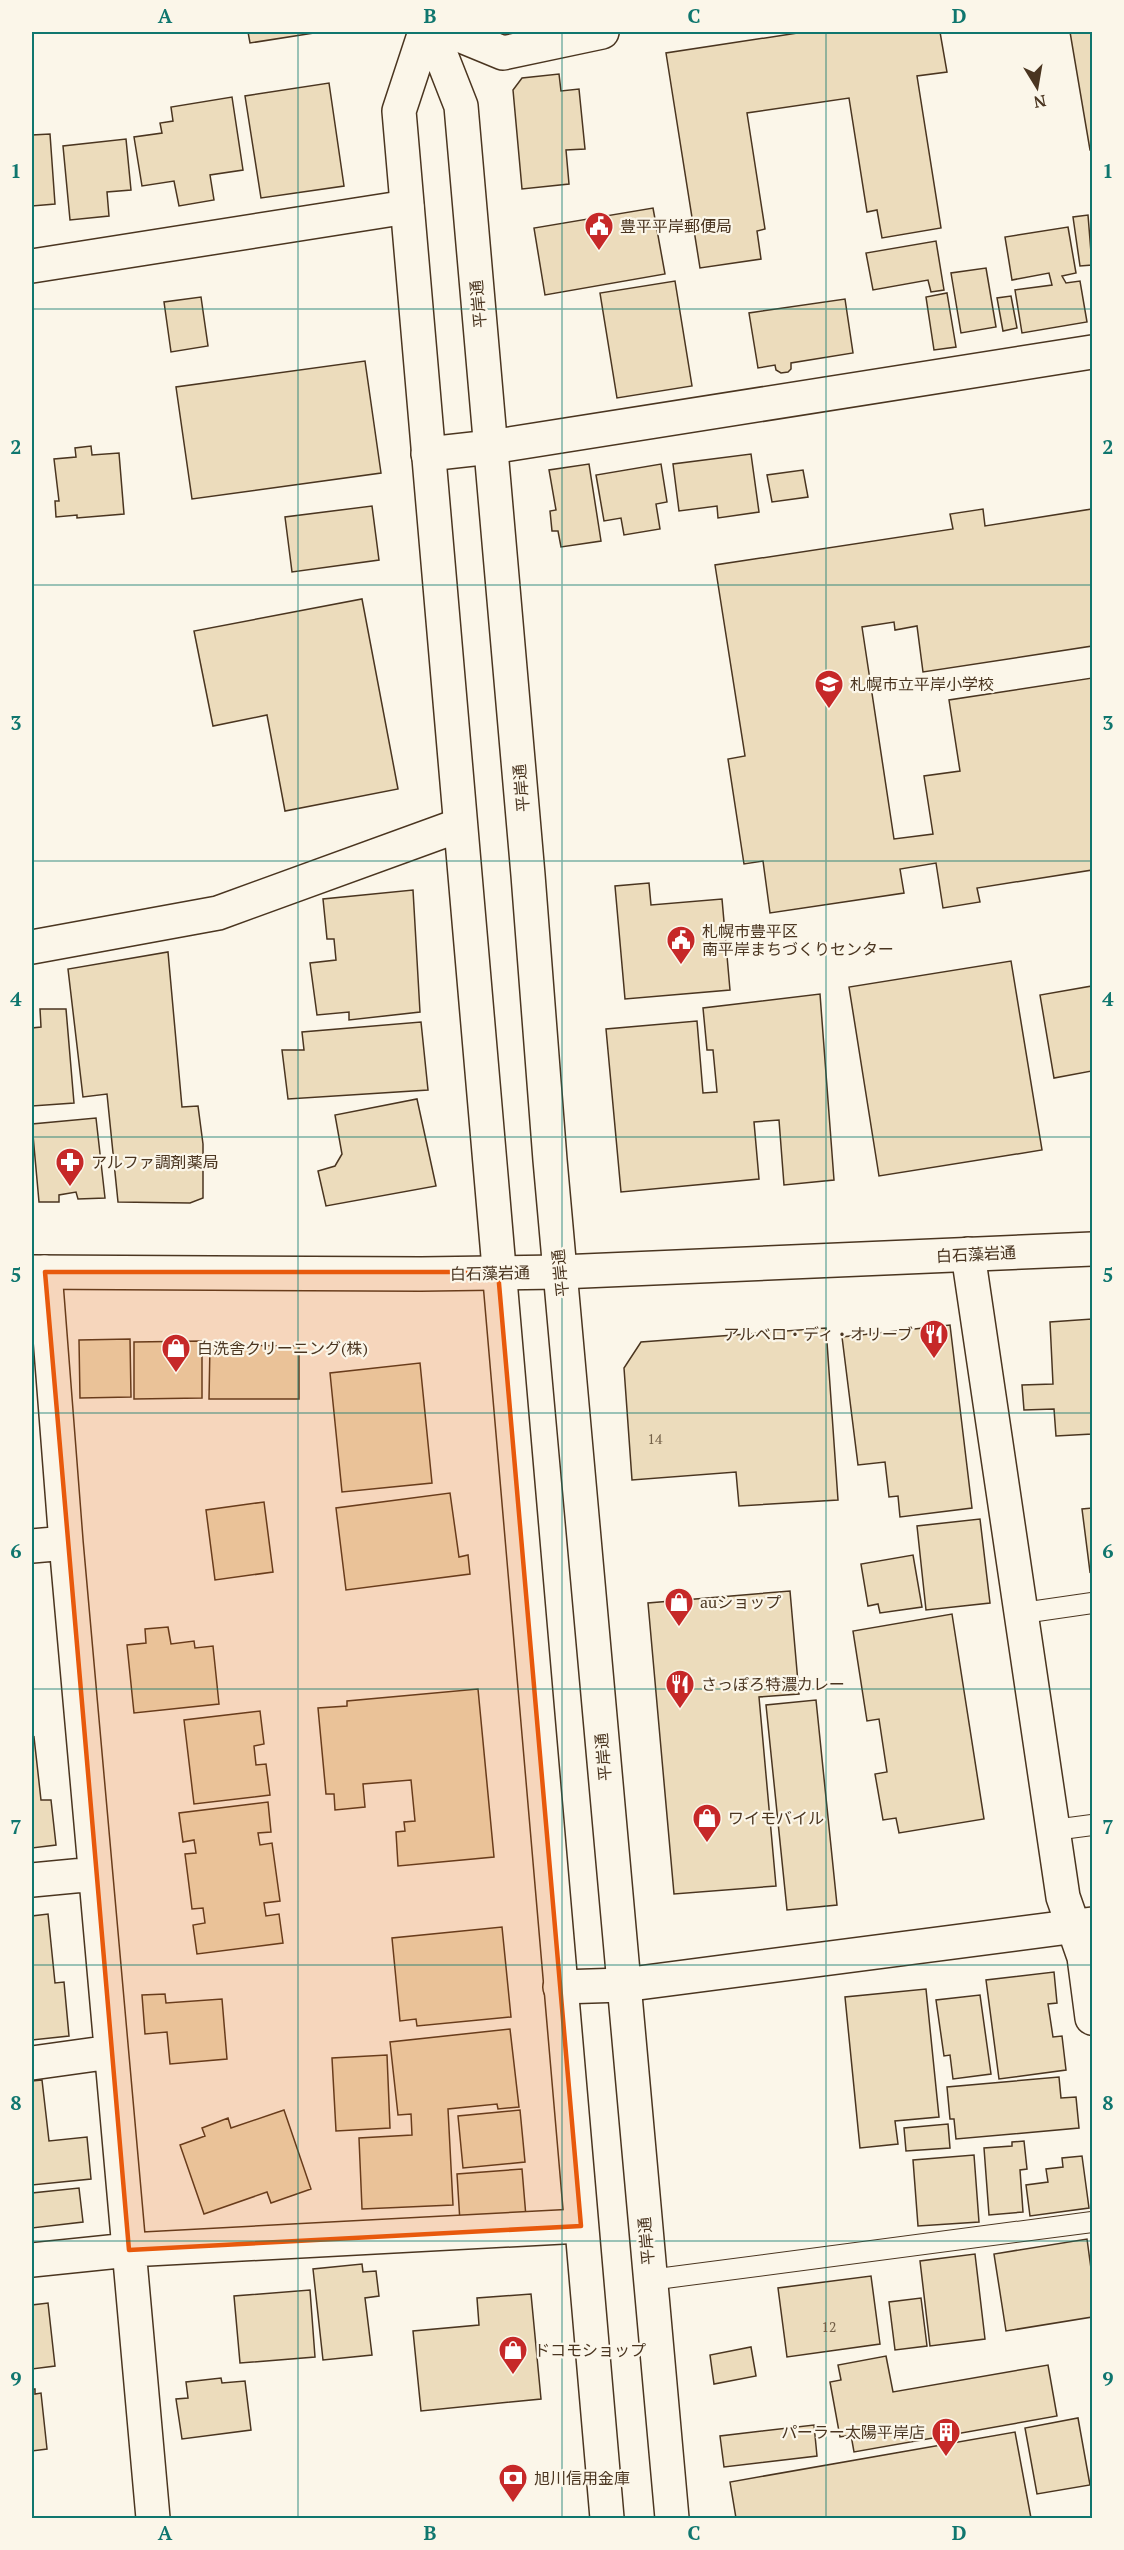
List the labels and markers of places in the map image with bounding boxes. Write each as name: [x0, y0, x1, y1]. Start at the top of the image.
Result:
public building icon: 豊平平岸郵便局: [583, 210, 615, 252]
place label: 豊平平岸郵便局: [620, 215, 732, 237]
school or university icon: 札幌市立平岸小学校: [813, 668, 845, 710]
place label: 札幌市立平岸小学校: [850, 673, 994, 695]
place label: 札幌市豊平区 南平岸まちづくりセンター: [702, 920, 894, 960]
public building icon: 札幌市豊平区 南平岸まちづくりセンター: [665, 924, 697, 966]
pharmacy icon: アルファ調剤薬局: [54, 1146, 86, 1188]
place label: アルファ調剤薬局: [91, 1151, 219, 1173]
restaurant icon: アルベロ・ディ・オリーブ: [918, 1318, 950, 1360]
place label: アルベロ・ディ・オリーブ: [723, 1323, 913, 1345]
shop icon: 白洗舎クリーニング(株): [160, 1332, 192, 1374]
place label: 白洗舎クリーニング(株): [197, 1337, 368, 1359]
shop icon: auショップ: [663, 1586, 695, 1628]
place label: auショップ: [700, 1591, 781, 1613]
restaurant icon: さっぽろ特濃カレー: [664, 1668, 696, 1710]
place label: さっぽろ特濃カレー: [701, 1673, 845, 1695]
shop icon: ワイモバイル: [691, 1802, 723, 1844]
place label: ワイモバイル: [728, 1807, 824, 1829]
shop icon: ドコモショップ: [497, 2334, 529, 2376]
place label: ドコモショップ: [534, 2339, 646, 2361]
building icon: パーラー太陽平岸店: [930, 2416, 962, 2458]
place label: パーラー太陽平岸店: [781, 2421, 925, 2443]
bank icon: 旭川信用金庫: [497, 2462, 529, 2504]
place label: 旭川信用金庫: [534, 2467, 630, 2489]

